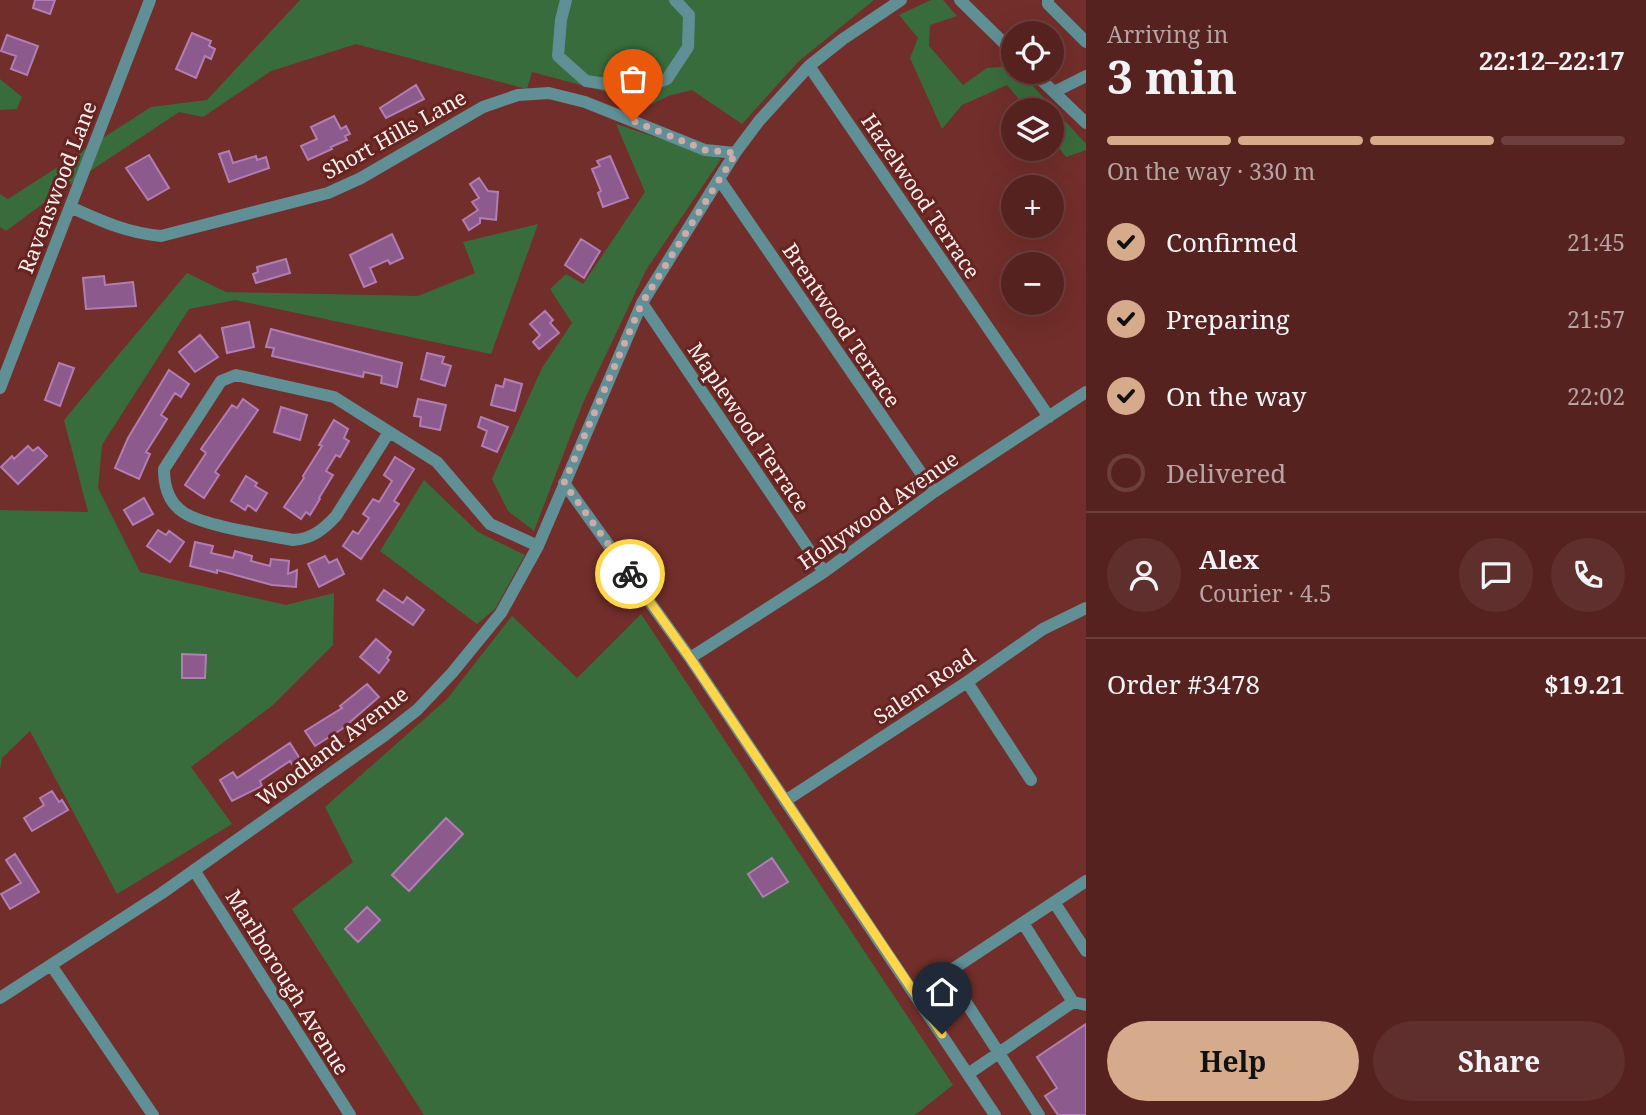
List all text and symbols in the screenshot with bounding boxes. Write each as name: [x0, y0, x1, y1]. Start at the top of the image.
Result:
text: Arriving in: [1107, 18, 1228, 50]
map controls: [1001, 21, 1064, 315]
button: locate: [1001, 21, 1064, 84]
text: 22:12–22:17: [1479, 42, 1625, 78]
text: 3 min: [1107, 45, 1237, 107]
pin: [603, 49, 663, 121]
icon: bag: [614, 60, 652, 98]
street label: Short Hills Lane: [317, 83, 471, 185]
street label: Ravenswood Lane: [11, 97, 103, 277]
button: layers: [1001, 98, 1064, 161]
street label: Hazelwood Terrace: [855, 108, 987, 284]
text: On the way · 330 m: [1107, 155, 1315, 187]
button: +: [1001, 175, 1064, 238]
icon: check: [1107, 223, 1145, 261]
text: Confirmed: [1166, 224, 1298, 260]
text: 21:45: [1567, 226, 1625, 258]
street label: Brentwood Terrace: [777, 237, 907, 413]
button: −: [1001, 252, 1064, 315]
icon: check: [1107, 300, 1145, 338]
text: Preparing: [1166, 301, 1290, 337]
text: 21:57: [1567, 303, 1625, 335]
street label: Maplewood Terrace: [682, 337, 816, 517]
icon: check: [1107, 377, 1145, 415]
text: On the way: [1166, 378, 1306, 414]
text: 22:02: [1567, 380, 1625, 412]
street label: Hollywood Avenue: [792, 444, 964, 576]
text: Delivered: [1166, 455, 1286, 491]
button: person: [1107, 538, 1181, 612]
button: chat: [1459, 538, 1533, 612]
button: phone: [1551, 538, 1625, 612]
courier: [595, 539, 665, 609]
text: Alex: [1199, 541, 1259, 577]
icon: bike: [611, 555, 649, 593]
text: Courier · 4.5: [1199, 577, 1332, 609]
street label: Salem Road: [868, 642, 980, 730]
text: Order #3478: [1107, 666, 1260, 702]
text: $19.21: [1544, 666, 1625, 702]
street label: Woodland Avenue: [250, 680, 414, 812]
street label: Marlborough Avenue: [220, 884, 356, 1080]
pin: [912, 962, 972, 1034]
icon: home: [923, 973, 961, 1011]
button: Help: [1107, 1021, 1359, 1101]
button: Share: [1373, 1021, 1625, 1101]

